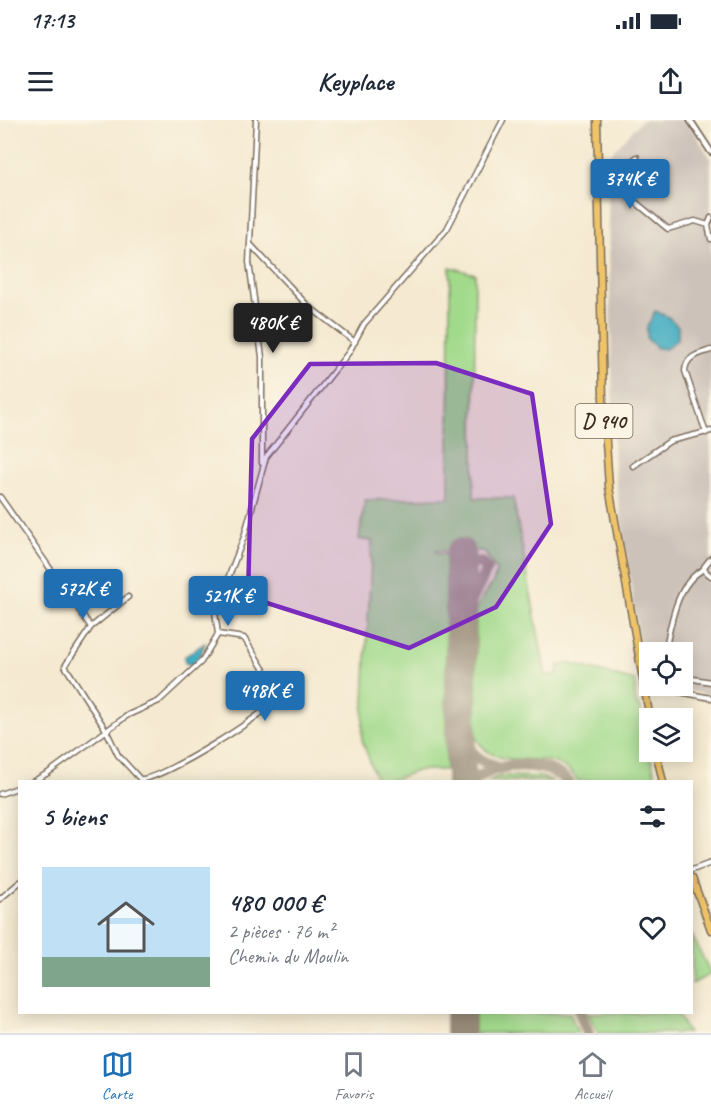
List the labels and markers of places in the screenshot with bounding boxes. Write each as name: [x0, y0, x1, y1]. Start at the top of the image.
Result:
pin: 374K €: [581, 159, 679, 210]
pin: 480K €: [224, 303, 322, 354]
pin: 572K €: [34, 569, 132, 620]
pin: 521K €: [179, 576, 277, 627]
pin: 498K €: [216, 671, 314, 722]

